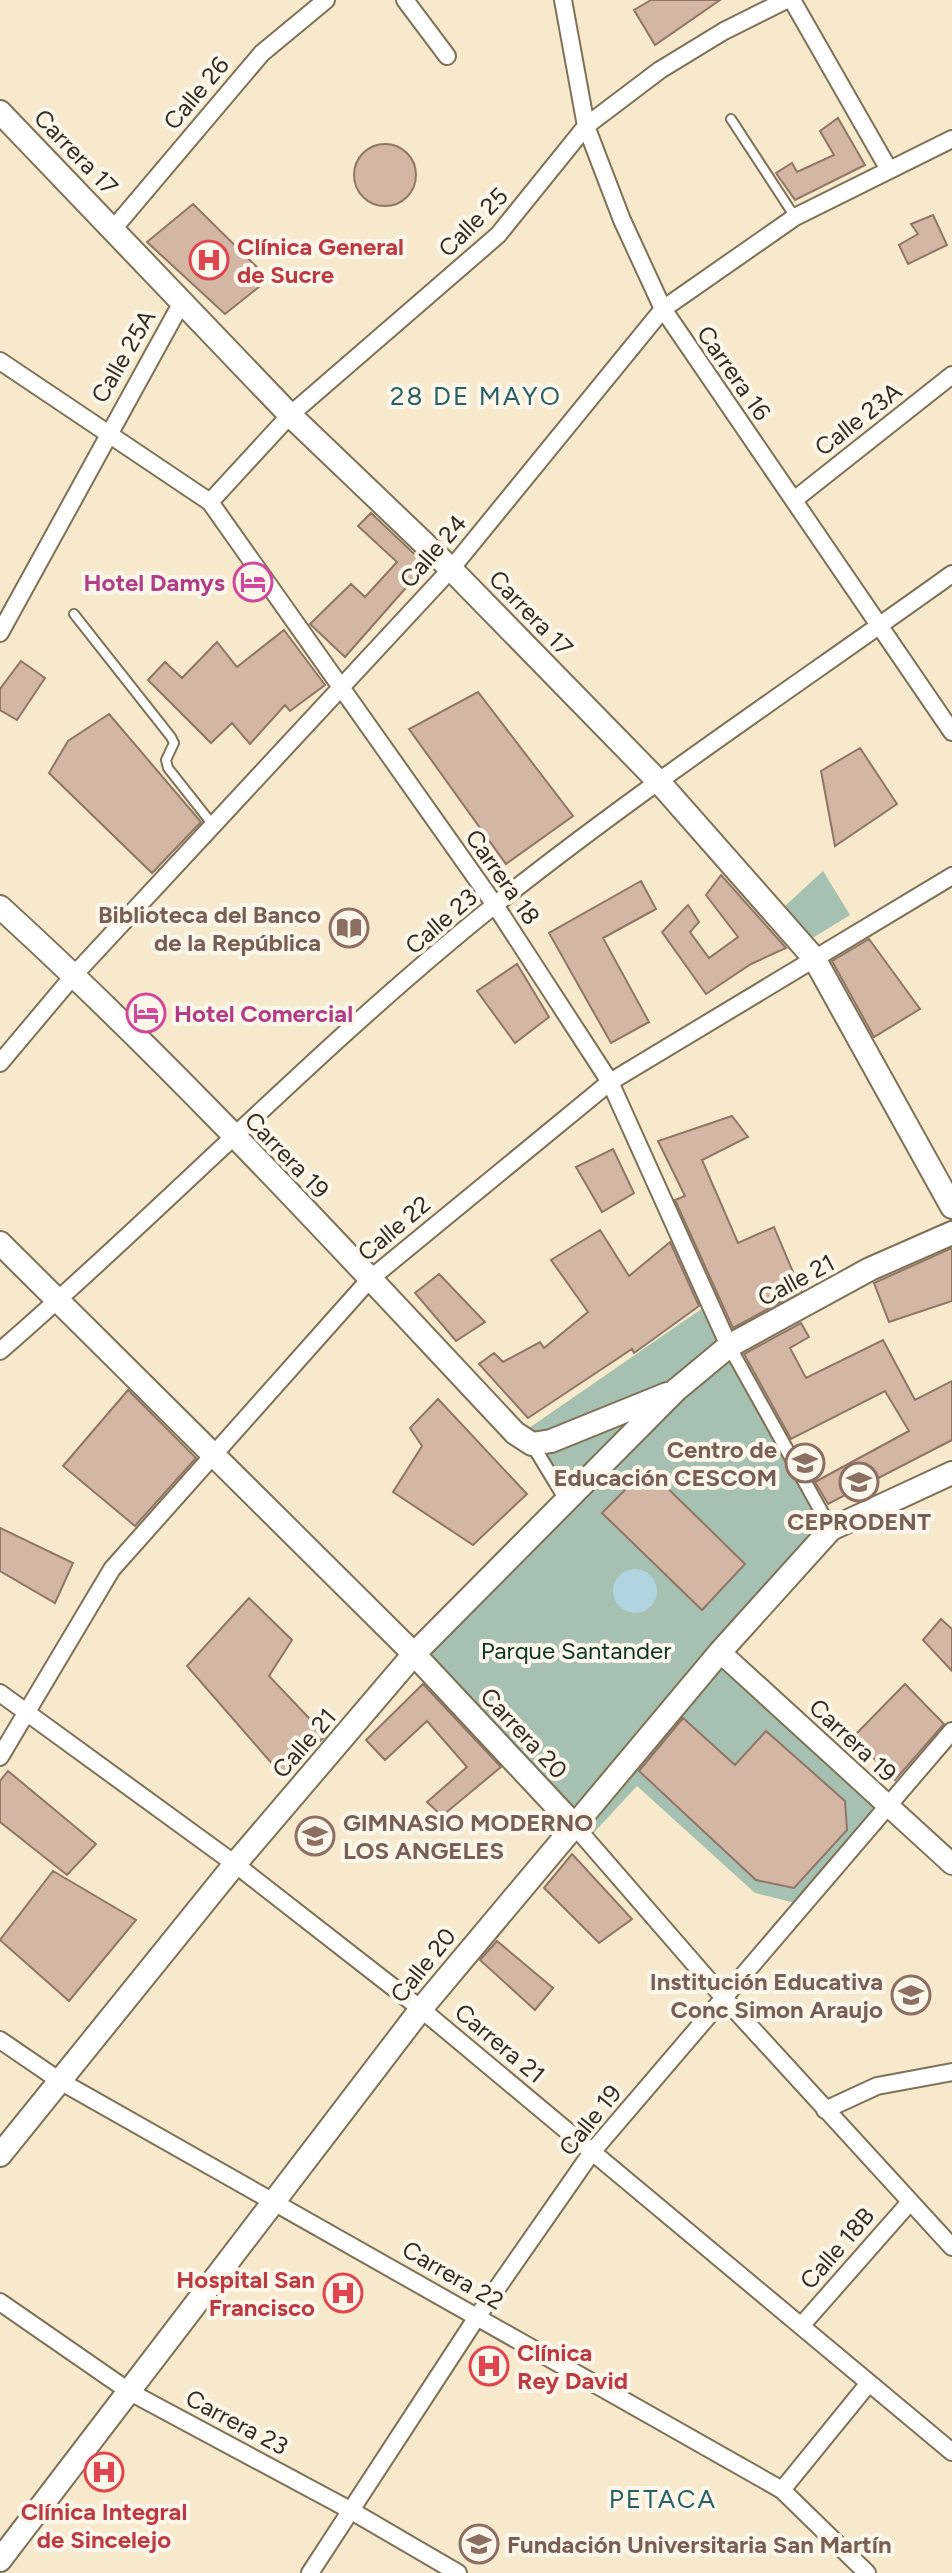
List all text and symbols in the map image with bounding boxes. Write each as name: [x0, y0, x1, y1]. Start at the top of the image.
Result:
street label: Calle 26: [157, 51, 235, 135]
street label: Carrera 17: [28, 103, 124, 201]
street label: Calle 25: [432, 181, 514, 263]
place label: Clínica General de Sucre: [237, 232, 404, 289]
hospital icon: Clínica General de Sucre: [188, 239, 230, 281]
street label: Calle 25A: [85, 304, 162, 408]
street label: Carrera 16: [691, 320, 777, 426]
street label: Calle 23A: [809, 376, 908, 462]
district label: 28 DE MAYO: [390, 380, 562, 412]
street label: Calle 24: [393, 508, 473, 594]
hotel icon: Hotel Damys: [232, 561, 274, 603]
street label: Carrera 17: [483, 564, 579, 662]
place label: Hotel Damys: [84, 568, 225, 597]
street label: Carrera 18: [460, 824, 546, 930]
street label: Calle 23: [399, 882, 483, 960]
place label: Biblioteca del Banco de la República: [98, 900, 321, 957]
library icon: Biblioteca del Banco de la República: [328, 907, 370, 949]
hotel icon: Hotel Comercial: [125, 992, 167, 1034]
place label: Hotel Comercial: [174, 999, 353, 1028]
street label: Carrera 19: [239, 1106, 335, 1204]
street label: Calle 22: [352, 1189, 436, 1267]
street label: Calle 21: [753, 1248, 839, 1312]
place label: Centro de Educación CESCOM: [553, 1435, 777, 1492]
school or university icon: Centro de Educación CESCOM: [784, 1442, 826, 1484]
school or university icon: CEPRODENT: [838, 1461, 880, 1503]
place label: CEPRODENT: [787, 1507, 931, 1536]
park label: Parque Santander: [481, 1636, 671, 1665]
street label: Carrera 20: [475, 1681, 573, 1785]
street label: Carrera 19: [803, 1692, 903, 1788]
street label: Calle 21: [266, 1702, 342, 1784]
place label: GIMNASIO MODERNO LOS ANGELES: [343, 1808, 593, 1865]
school or university icon: GIMNASIO MODERNO LOS ANGELES: [294, 1815, 336, 1857]
street label: Calle 20: [384, 1922, 462, 2008]
place label: Institución Educativa Conc Simon Araujo: [650, 1967, 883, 2024]
school or university icon: Institución Educativa Conc Simon Araujo: [890, 1974, 932, 2016]
street label: Carrera 21: [449, 1997, 551, 2089]
street label: Calle 19: [553, 2079, 627, 2161]
street label: Calle 18B: [794, 2201, 880, 2295]
street label: Carrera 22: [397, 2234, 509, 2316]
place label: Hospital San Francisco: [176, 2265, 315, 2322]
hospital icon: Hospital San Francisco: [322, 2272, 364, 2314]
place label: Clínica Rey David: [517, 2338, 628, 2395]
hospital icon: Clínica Rey David: [468, 2345, 510, 2387]
street label: Carrera 23: [181, 2383, 293, 2461]
hospital icon: Clínica Integral de Sincelejo: [83, 2451, 125, 2493]
district label: PETACA: [609, 2483, 717, 2515]
place label: Clínica Integral de Sincelejo: [21, 2497, 187, 2554]
school or university icon: Fundación Universitaria San Martín: [458, 2523, 500, 2565]
place label: Fundación Universitaria San Martín: [507, 2530, 892, 2559]

